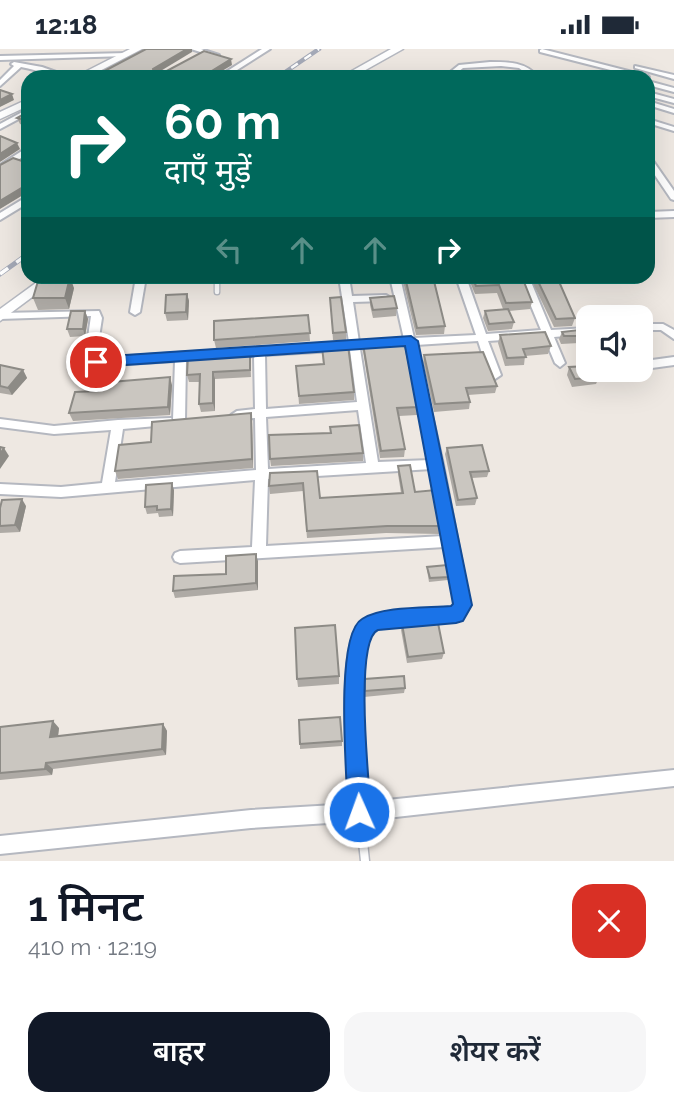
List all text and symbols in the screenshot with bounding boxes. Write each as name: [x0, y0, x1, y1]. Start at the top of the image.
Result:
text: 12:18: [35, 10, 97, 40]
text: 60 m: [164, 93, 281, 150]
icon: right: [49, 98, 140, 189]
text: दाएँ मुड़ें: [164, 152, 251, 189]
icon: left: [210, 231, 248, 269]
icon: ahead: [283, 231, 321, 269]
icon: ahead: [356, 231, 394, 269]
icon: right: [429, 231, 467, 269]
map controls: [576, 305, 653, 382]
button: sound: [576, 305, 653, 382]
pin: [66, 332, 126, 392]
icon: arrive: [77, 343, 115, 381]
position arrow: [322, 775, 396, 849]
text: 1 मिनट: [28, 882, 143, 931]
button: close: [572, 884, 646, 958]
text: 410 m · 12:19: [28, 933, 157, 960]
button: बाहर: [28, 1012, 330, 1092]
button: शेयर करें: [344, 1012, 646, 1092]

